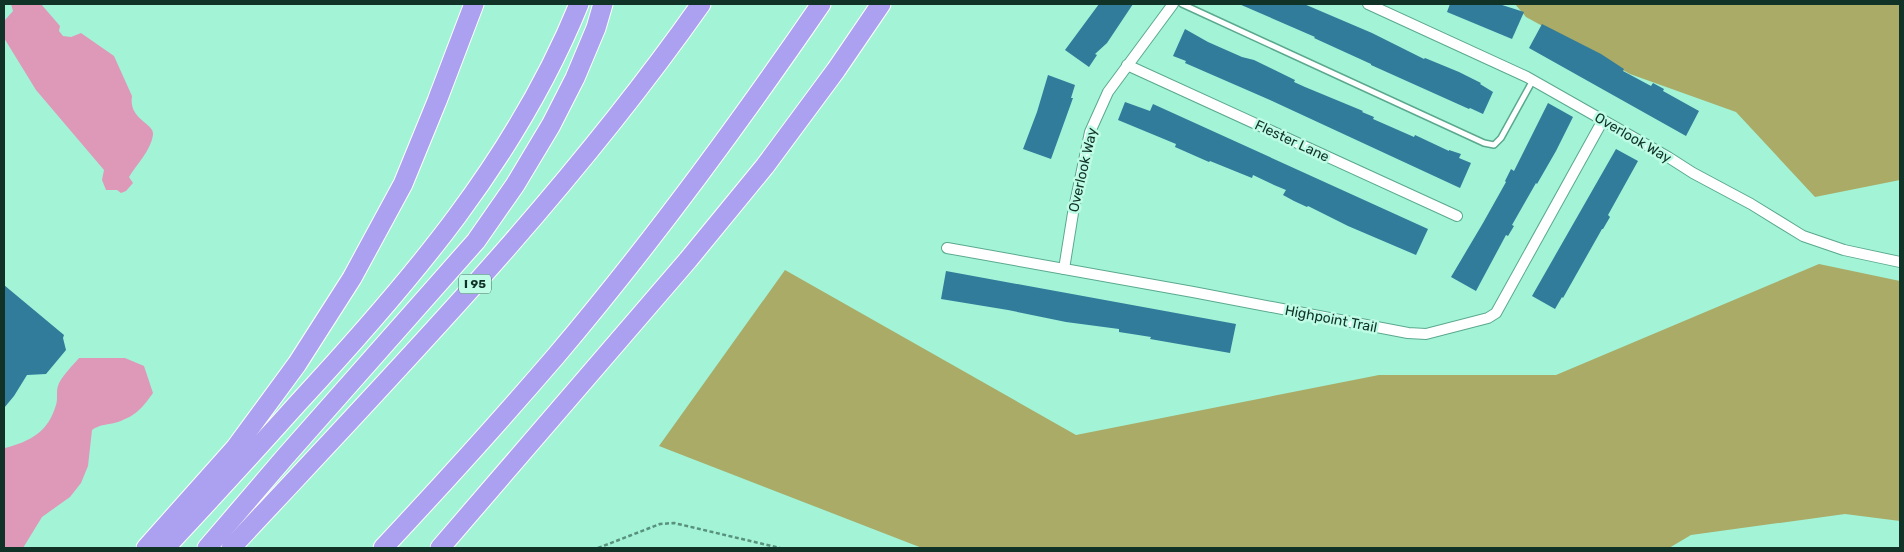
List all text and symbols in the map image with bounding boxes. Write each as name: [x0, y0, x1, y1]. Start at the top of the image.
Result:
street label: Overlook Way: [1591, 109, 1675, 167]
street label: Flester Lane: [1252, 116, 1332, 166]
street label: Overlook Way: [1065, 126, 1101, 214]
road number: I 95: [459, 274, 491, 294]
street label: Highpoint Trail: [1283, 302, 1379, 336]

